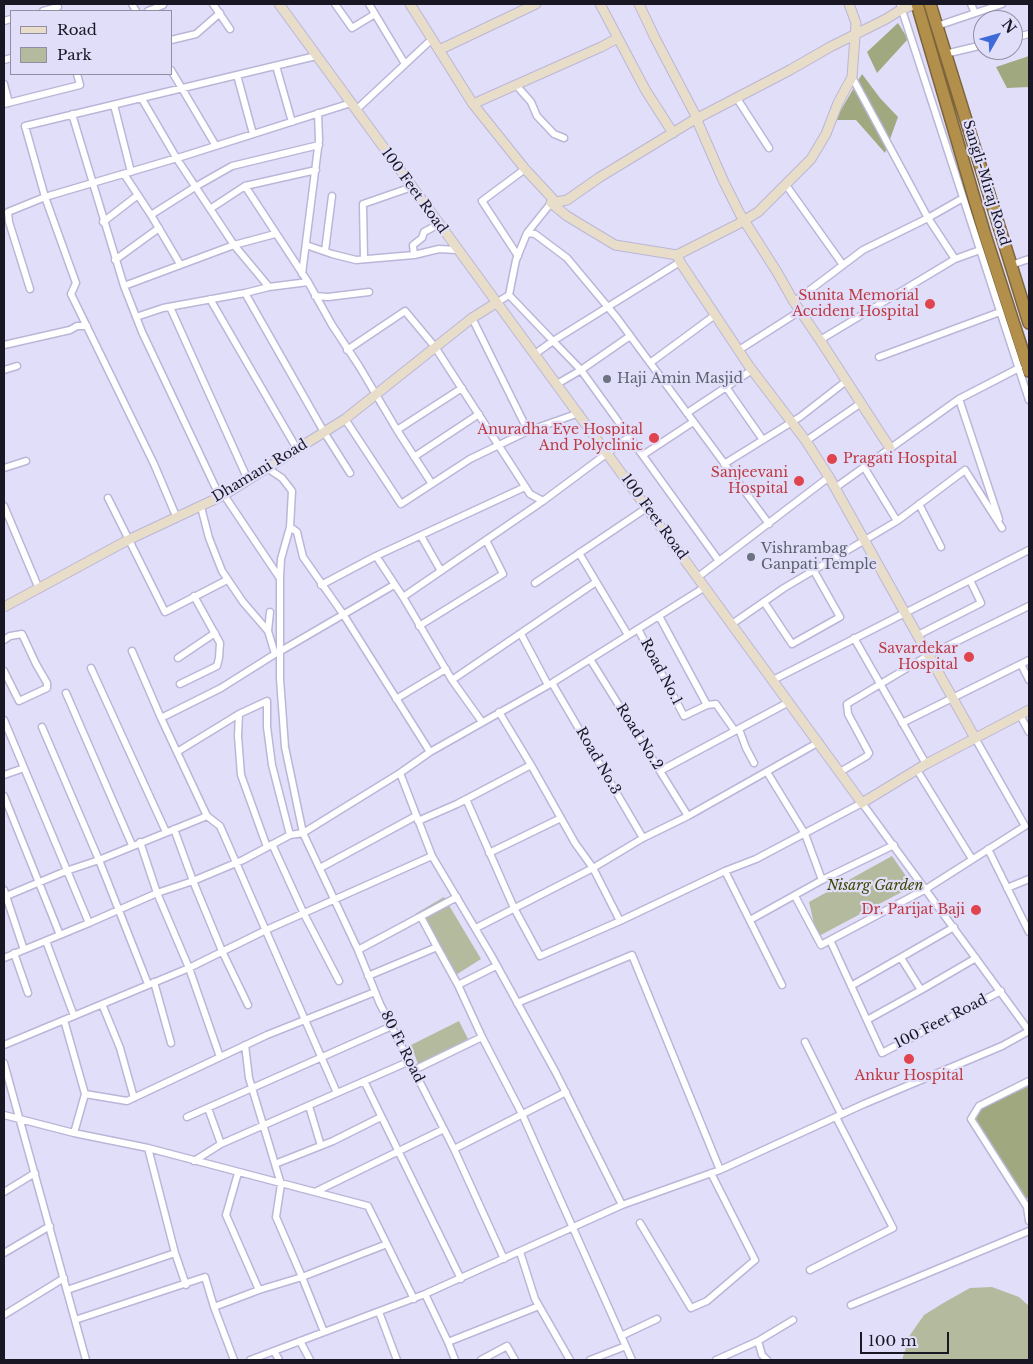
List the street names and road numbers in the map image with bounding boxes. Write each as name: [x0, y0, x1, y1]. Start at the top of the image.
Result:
street label: Sangli-Miraj Road: [959, 118, 1013, 248]
street label: 100 Feet Road: [377, 145, 451, 237]
street label: Dhamani Road: [209, 436, 311, 506]
street label: 100 Feet Road: [617, 471, 691, 563]
street label: Road No.1: [637, 636, 685, 708]
street label: Road No.2: [612, 701, 666, 773]
street label: Road No.3: [572, 724, 624, 798]
street label: 100 Feet Road: [892, 991, 990, 1053]
street label: 80 Ft Road: [377, 1008, 427, 1086]

